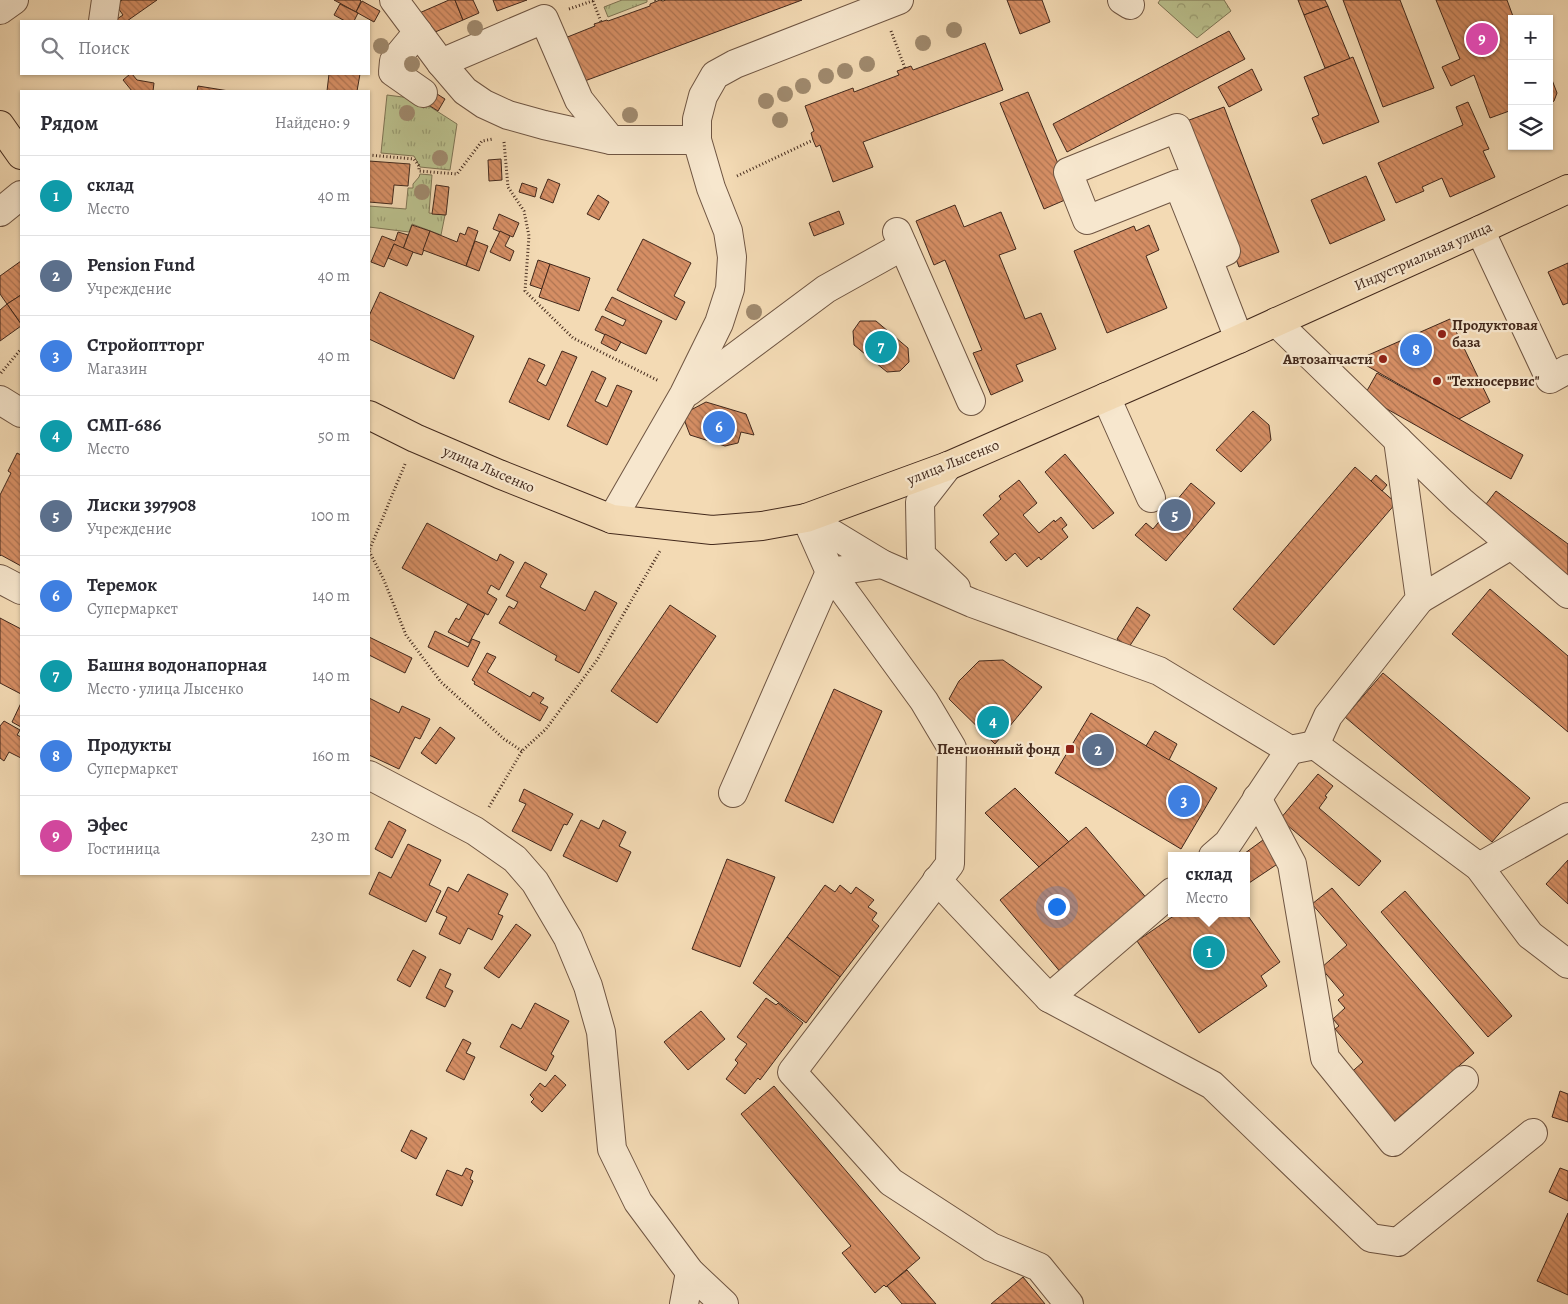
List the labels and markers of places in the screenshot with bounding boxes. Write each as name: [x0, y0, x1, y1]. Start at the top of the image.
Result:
pin: 9: [1466, 20, 1498, 58]
place label: Продуктовая база: [1452, 315, 1538, 352]
pin: 7: [865, 328, 897, 366]
marker: Продуктовая база: [1436, 328, 1448, 340]
pin: 8: [1400, 331, 1432, 369]
place label: Автозапчасти: [1282, 349, 1373, 369]
marker: Автозапчасти: [1377, 353, 1389, 365]
place label: "Техносервис": [1447, 371, 1540, 391]
marker: "Техносервис": [1431, 375, 1443, 387]
pin: 6: [703, 408, 735, 446]
pin: 5: [1159, 496, 1191, 534]
pin: 4: [977, 703, 1009, 741]
pin: 2: [1082, 731, 1114, 769]
place label: Пенсионный фонд: [937, 739, 1060, 759]
marker: Пенсионный фонд: [1064, 743, 1076, 755]
pin: 3: [1168, 782, 1200, 820]
pin: 1: [1193, 933, 1225, 971]

